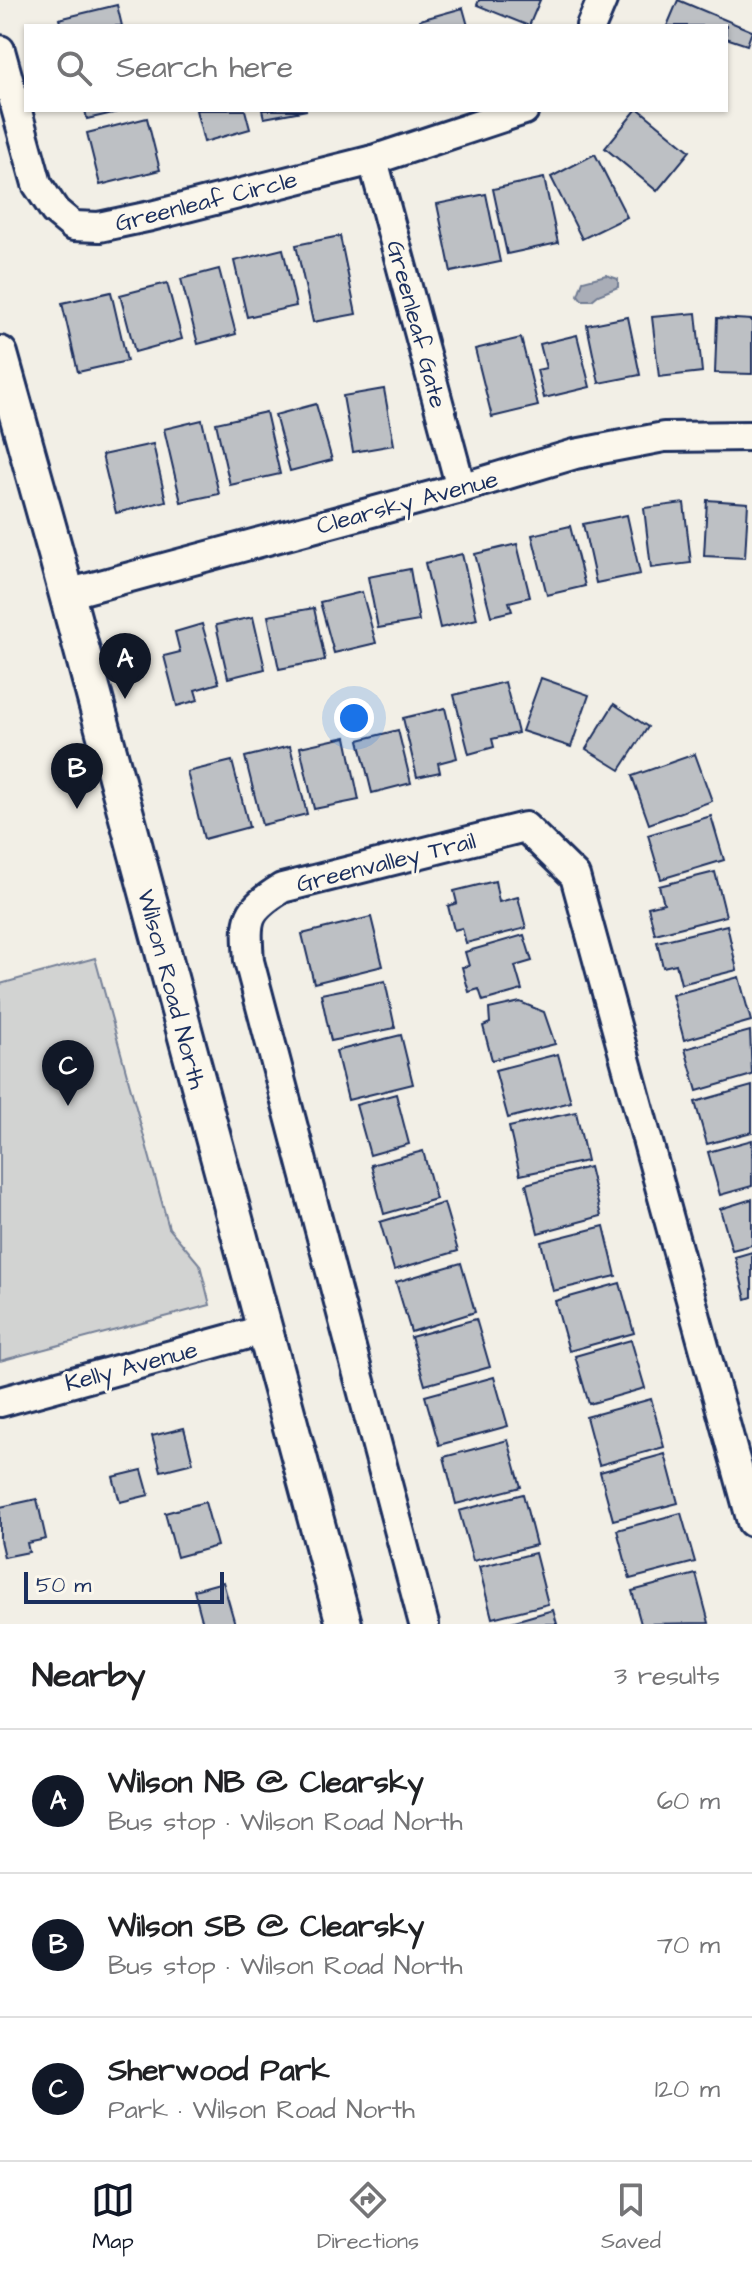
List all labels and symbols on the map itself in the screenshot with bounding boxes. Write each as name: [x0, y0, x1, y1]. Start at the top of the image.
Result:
street label: Greenleaf Circle: [112, 163, 301, 241]
street label: Greenleaf Gate: [377, 237, 455, 412]
street label: Clearsky Avenue: [313, 462, 502, 545]
pin: A: [99, 633, 151, 699]
your location: [334, 698, 374, 738]
pin: B: [51, 743, 103, 809]
street label: Greenvalley Trail: [293, 824, 480, 903]
street label: Wilson Road North: [128, 886, 214, 1093]
pin: C: [42, 1040, 94, 1106]
street label: Kelly Avenue: [61, 1333, 202, 1402]
scale bar: [24, 1568, 224, 1604]

